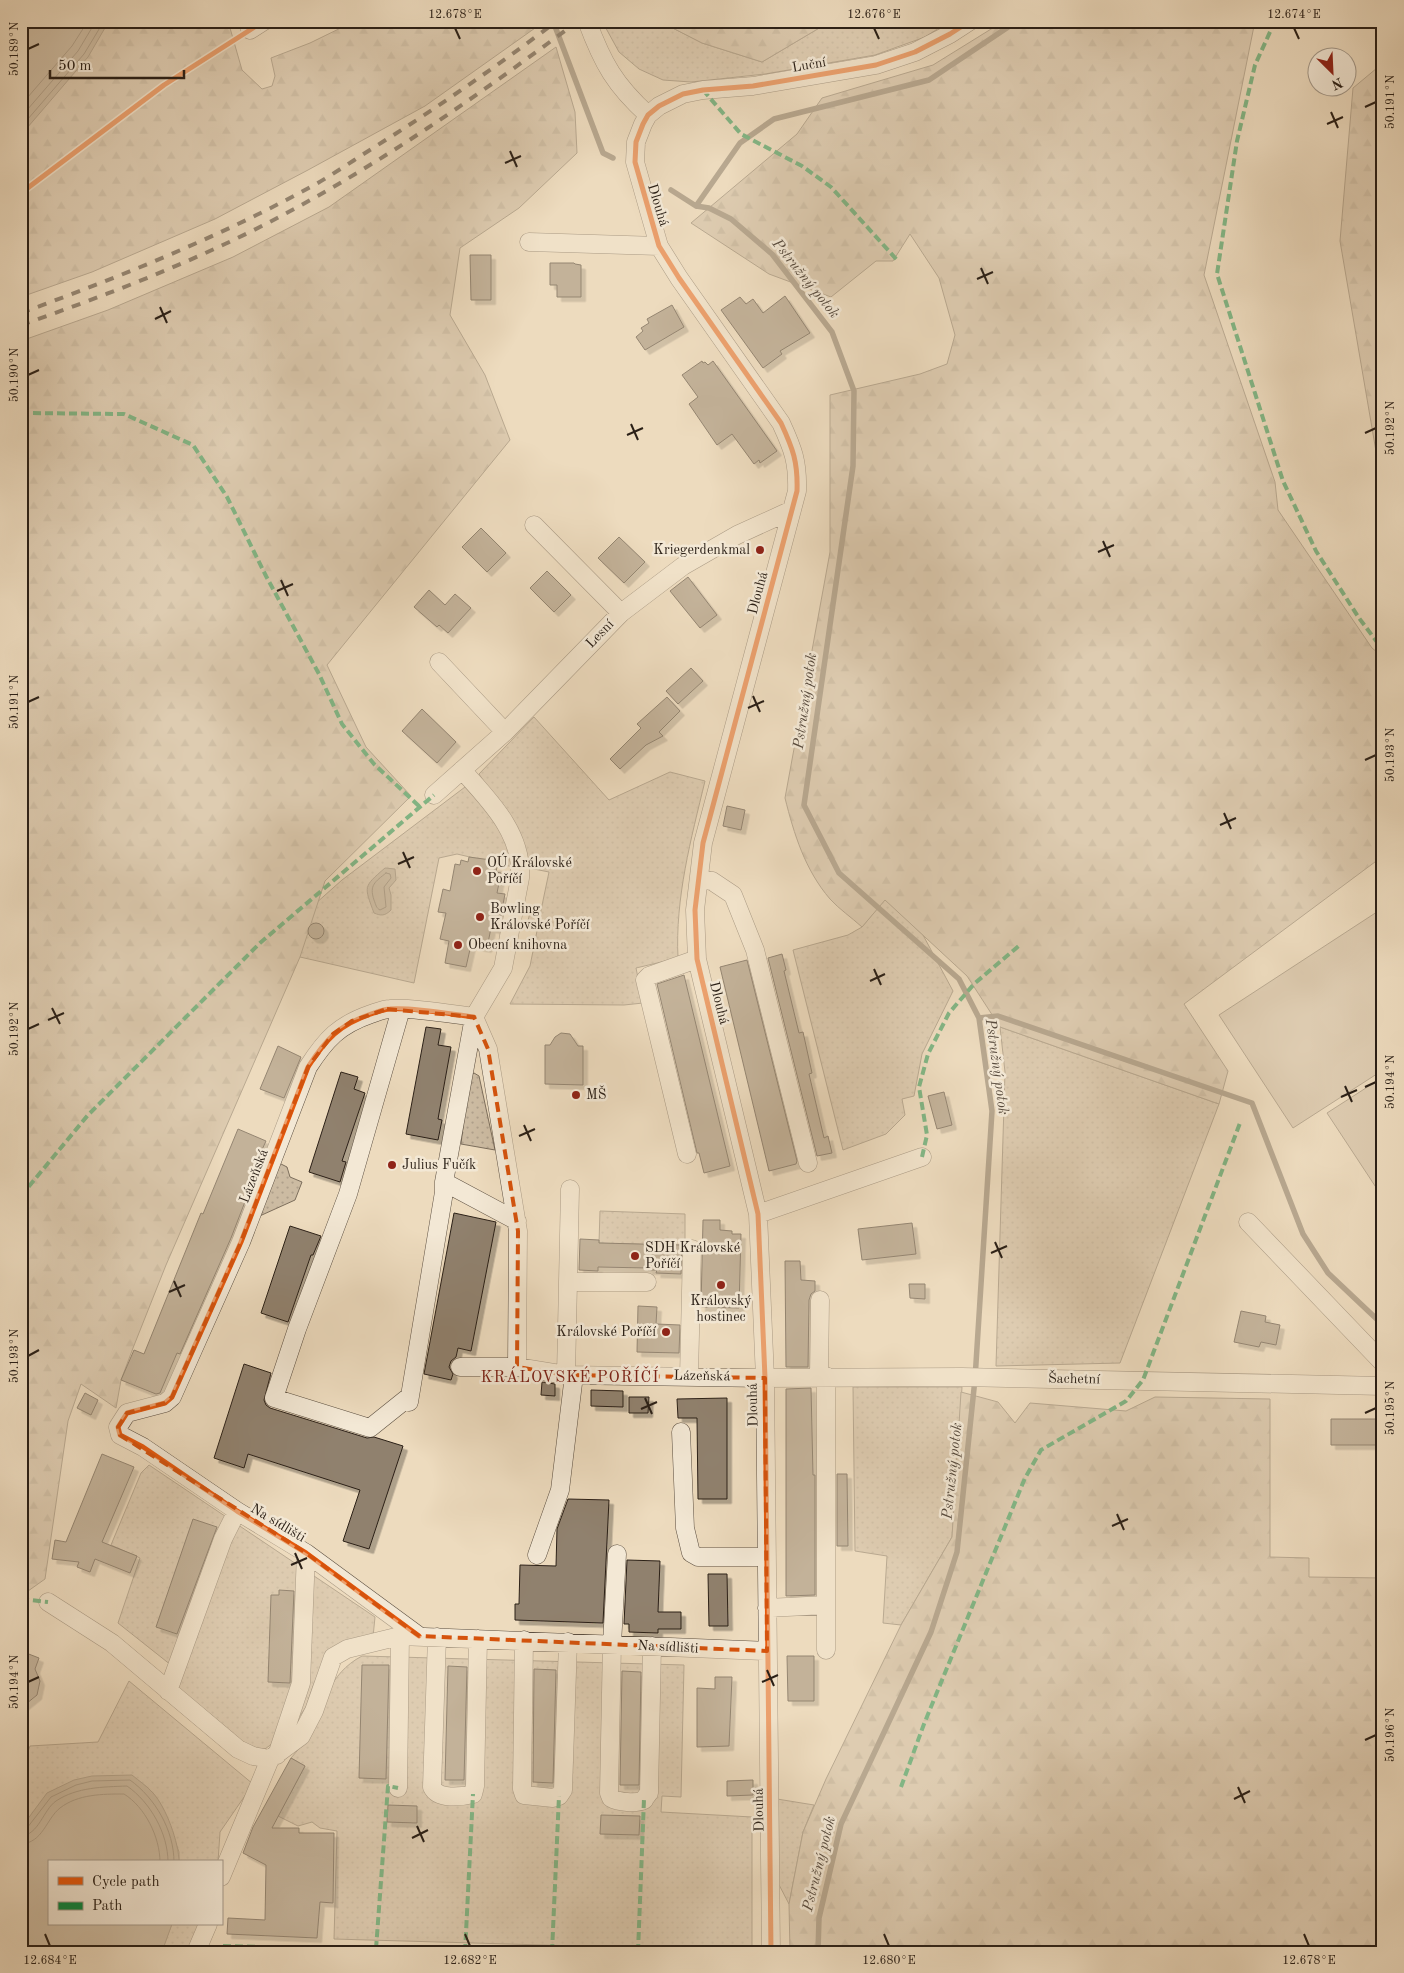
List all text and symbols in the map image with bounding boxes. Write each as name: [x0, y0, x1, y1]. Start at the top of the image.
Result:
text: 12.678°E: [428, 9, 482, 21]
text: 12.676°E: [847, 9, 901, 21]
text: 12.674°E: [1267, 9, 1321, 21]
text: 50.189°N: [8, 22, 21, 76]
scale bar: [50, 48, 184, 80]
north arrow: [1306, 48, 1356, 98]
street label: Luční: [791, 55, 827, 75]
text: 50 m: [58, 59, 92, 74]
text: N: [1329, 74, 1345, 92]
text: 50.191°N: [1384, 75, 1397, 129]
street label: Dlouhá: [645, 182, 671, 228]
water label: Pstružný potok: [768, 236, 841, 321]
text: 50.190°N: [8, 348, 21, 402]
text: 50.192°N: [1384, 401, 1397, 455]
place label: Kriegerdenkmal: [653, 543, 750, 557]
marker: Kriegerdenkmal: [754, 544, 766, 556]
street label: Dlouhá: [746, 570, 770, 616]
street label: Lesní: [583, 617, 617, 651]
water label: Pstružný potok: [792, 652, 820, 751]
text: 50.191°N: [8, 675, 21, 729]
text: 50.193°N: [1384, 728, 1397, 782]
place label: OÚ Královské Poříčí: [487, 852, 572, 886]
marker: OÚ Královské Poříčí: [471, 865, 483, 877]
place label: Bowling Královské Poříčí: [490, 902, 590, 932]
marker: Bowling Královské Poříčí: [474, 911, 486, 923]
place label: Obecní knihovna: [468, 938, 567, 952]
marker: Obecní knihovna: [452, 939, 464, 951]
street label: Dlouhá: [707, 980, 731, 1026]
text: 50.192°N: [8, 1002, 21, 1056]
water label: Pstružný potok: [982, 1017, 1010, 1116]
text: 50.194°N: [1384, 1055, 1397, 1109]
place label: MŠ: [586, 1085, 606, 1102]
marker: MŠ: [570, 1089, 582, 1101]
street label: Lázeňská: [237, 1147, 271, 1205]
place label: Julius Fučík: [402, 1158, 476, 1172]
marker: Julius Fučík: [386, 1159, 398, 1171]
place label: SDH Královské Poříčí: [645, 1241, 740, 1271]
marker: SDH Královské Poříčí: [629, 1250, 641, 1262]
marker: Královský hostinec: [715, 1279, 727, 1291]
place label: Královský hostinec: [690, 1294, 752, 1324]
place label: Královské Poříčí: [556, 1325, 656, 1339]
marker: Královské Poříčí: [660, 1326, 672, 1338]
text: 50.193°N: [8, 1329, 21, 1383]
district label: KRÁLOVSKÉ POŘÍČÍ: [480, 1365, 660, 1386]
street label: Lázeňská: [674, 1369, 731, 1383]
street label: Šachetní: [1048, 1369, 1100, 1386]
text: 50.195°N: [1384, 1381, 1397, 1435]
street label: Dlouhá: [746, 1383, 760, 1427]
water label: Pstružný potok: [940, 1422, 966, 1521]
street label: Na sídlišti: [248, 1501, 308, 1545]
street label: Na sídlišti: [637, 1638, 699, 1656]
text: 50.194°N: [8, 1655, 21, 1709]
text: 50.196°N: [1384, 1708, 1397, 1762]
street label: Dlouhá: [752, 1788, 766, 1832]
water label: Pstružný potok: [801, 1815, 839, 1914]
legend: [48, 1860, 222, 1926]
text: Cycle path: [92, 1875, 160, 1890]
text: Path: [92, 1899, 122, 1914]
text: 12.684°E: [23, 1955, 77, 1967]
text: 12.682°E: [443, 1955, 497, 1967]
text: 12.680°E: [862, 1955, 916, 1967]
text: 12.678°E: [1282, 1955, 1336, 1967]

